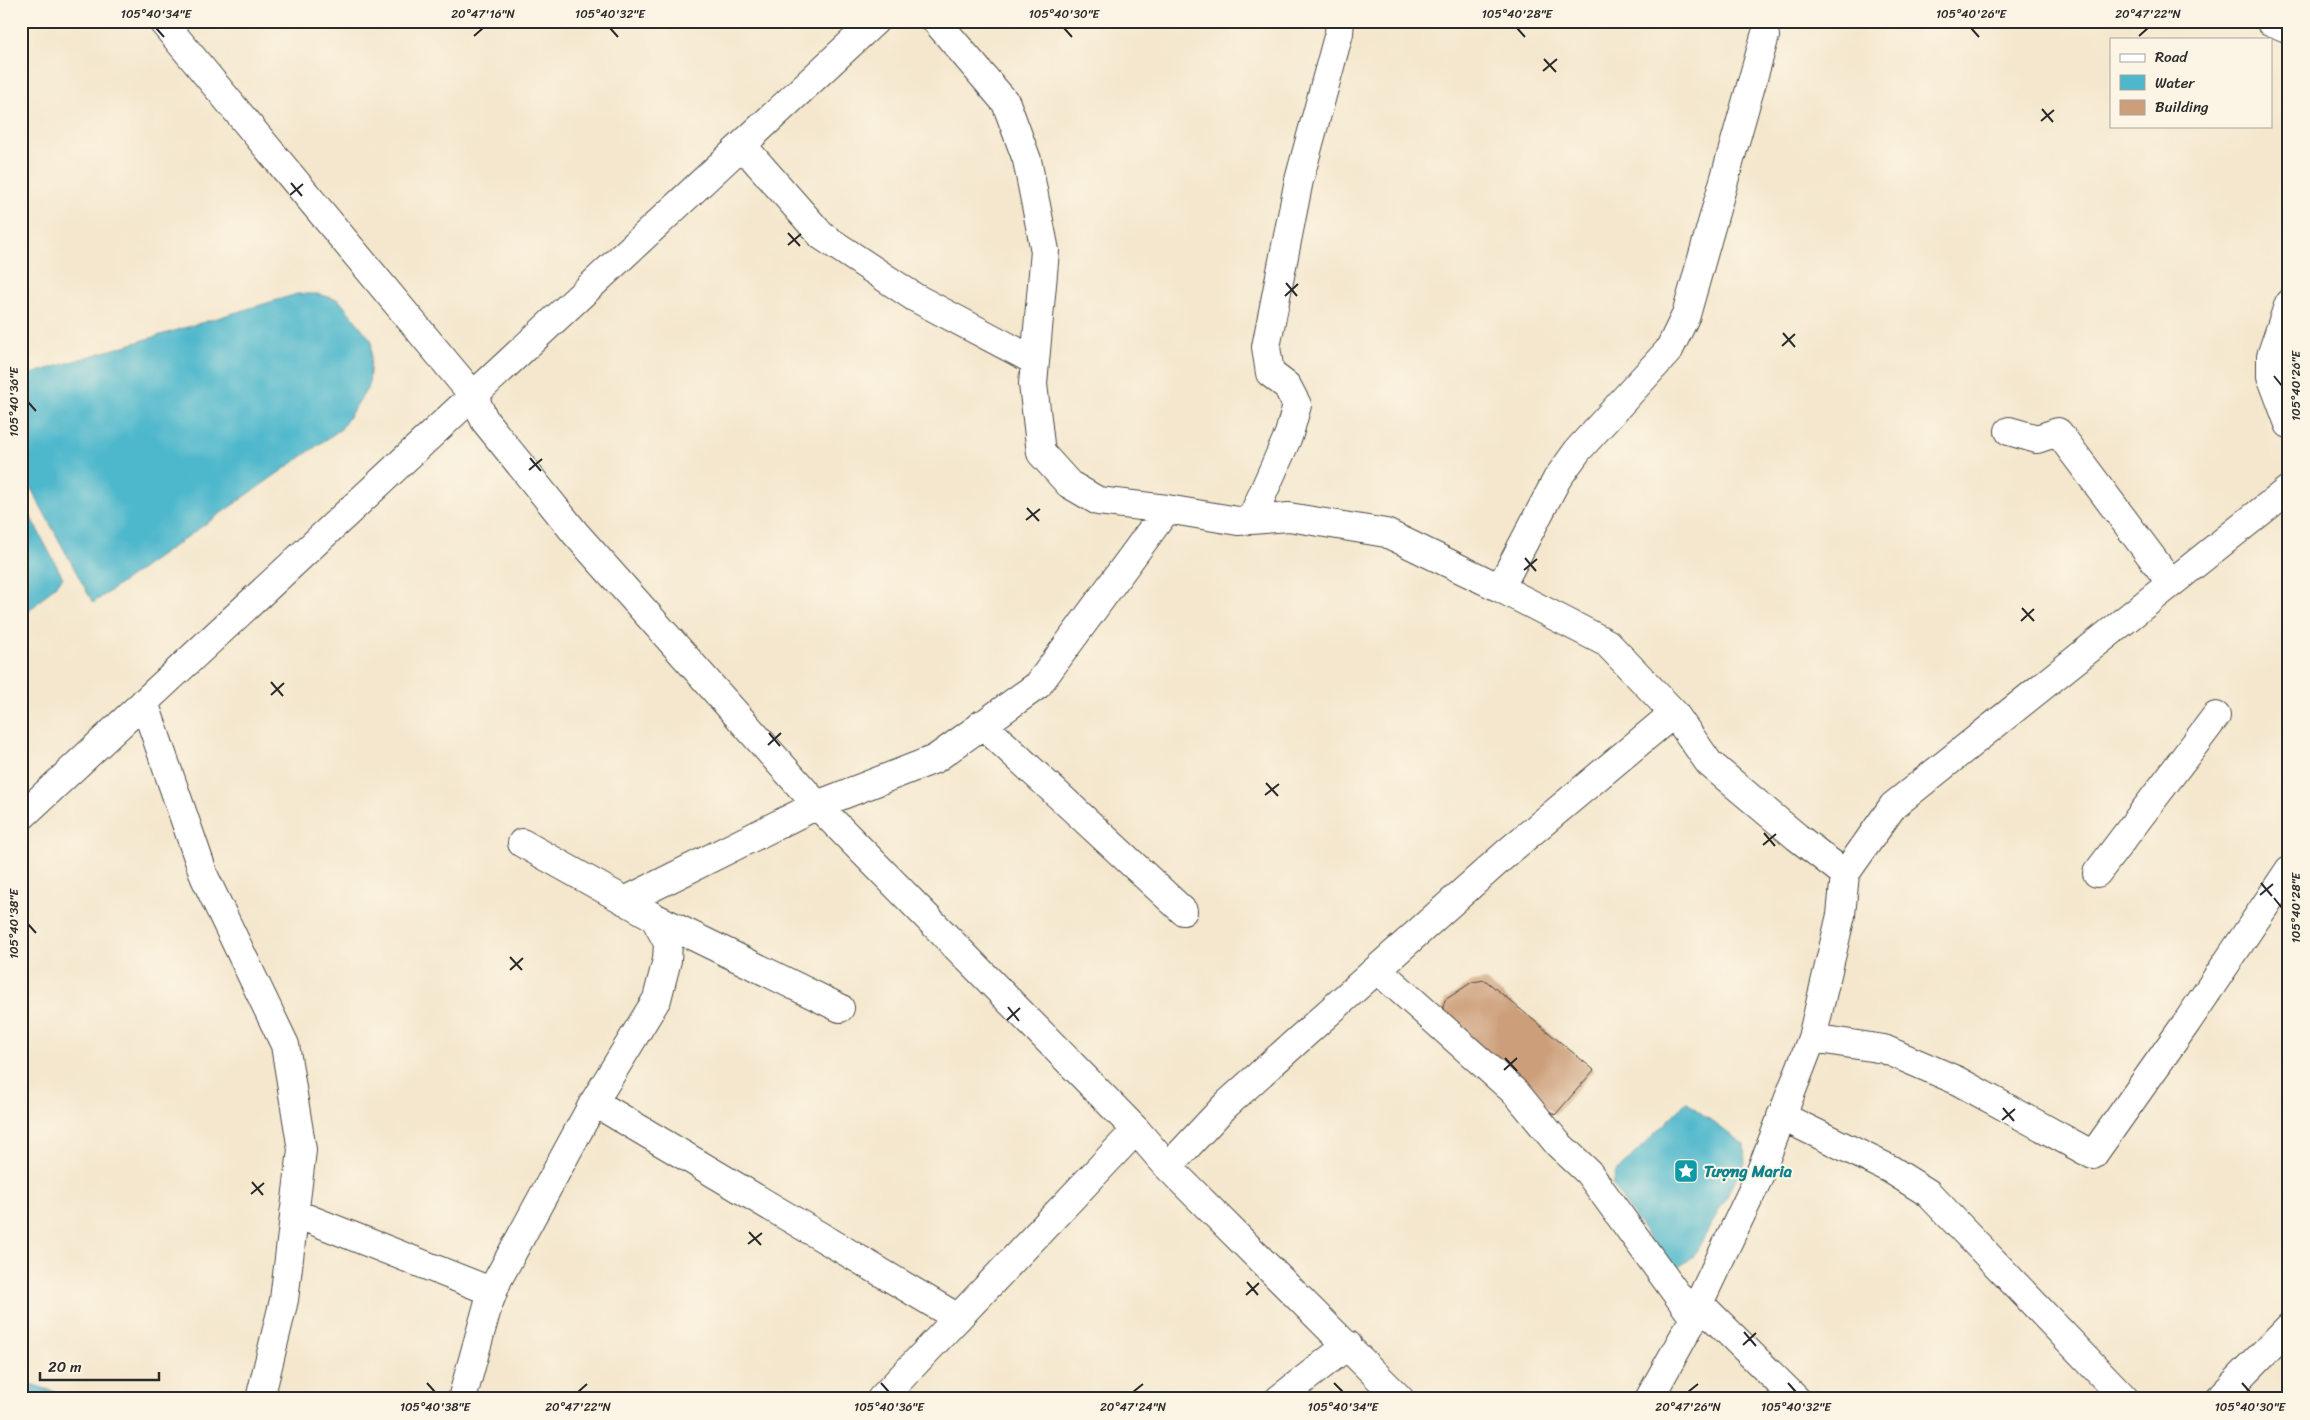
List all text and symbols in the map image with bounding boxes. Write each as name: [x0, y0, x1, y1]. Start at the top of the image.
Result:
text: 105°40'34"E: [121, 3, 193, 25]
text: 20°47'16"N: [451, 3, 516, 25]
text: 105°40'32"E: [575, 3, 646, 25]
text: 105°40'30"E: [1029, 3, 1101, 25]
text: 105°40'28"E: [1482, 3, 1554, 25]
text: 105°40'26"E: [1936, 3, 2007, 25]
text: 20°47'22"N: [2115, 3, 2181, 25]
legend: [2110, 38, 2272, 128]
text: Road: [2155, 44, 2188, 70]
text: Water: [2155, 70, 2195, 96]
text: Building: [2155, 94, 2209, 120]
text: 105°40'26"E: [2285, 350, 2307, 421]
text: 105°40'36"E: [3, 366, 25, 437]
text: 105°40'28"E: [2285, 871, 2307, 943]
text: 105°40'38"E: [3, 888, 25, 959]
place label: Tượng Maria: [1704, 1157, 1793, 1186]
place icon: Tượng Maria: [1673, 1158, 1699, 1184]
scale bar: [40, 1350, 159, 1382]
text: 20 m: [48, 1354, 82, 1380]
text: 105°40'38"E: [400, 1396, 471, 1418]
text: 20°47'22"N: [545, 1396, 611, 1418]
text: 105°40'36"E: [854, 1396, 925, 1418]
text: 20°47'24"N: [1100, 1396, 1167, 1418]
text: 105°40'34"E: [1308, 1396, 1380, 1418]
text: 20°47'26"N: [1655, 1396, 1721, 1418]
text: 105°40'32"E: [1761, 1396, 1832, 1418]
text: 105°40'30"E: [2215, 1396, 2287, 1418]

